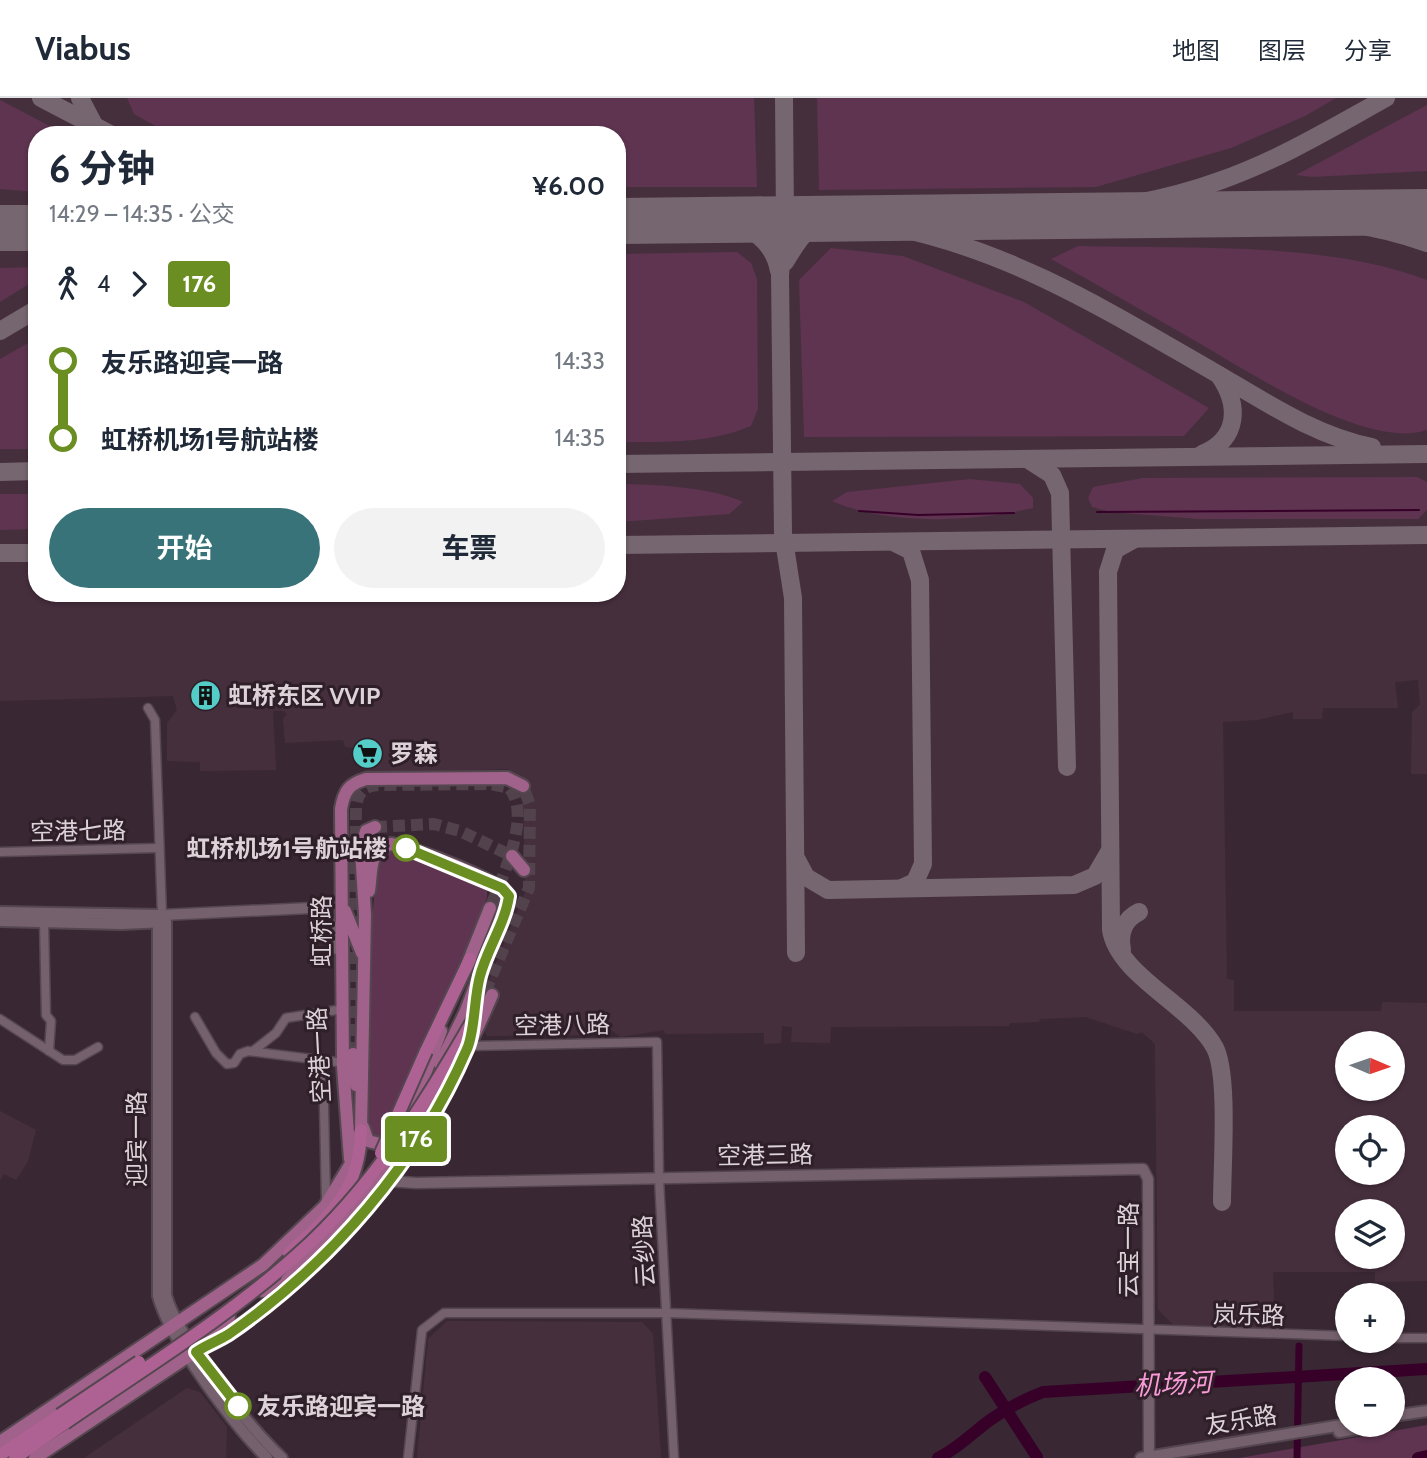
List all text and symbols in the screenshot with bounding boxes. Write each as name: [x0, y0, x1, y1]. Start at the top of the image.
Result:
text: Viabus: [35, 28, 131, 68]
text: 地图: [1172, 36, 1220, 65]
text: 图层: [1258, 36, 1306, 65]
text: 分享: [1344, 36, 1392, 65]
text: 6 分钟: [49, 145, 155, 192]
text: ¥6.00: [532, 170, 605, 202]
text: 14:29 – 14:35 · 公交: [49, 200, 235, 228]
icon: walk: [49, 265, 87, 303]
icon: forward: [120, 265, 158, 303]
text: 176: [182, 269, 216, 298]
text: 4: [97, 270, 110, 298]
text: 友乐路迎宾一路: [101, 347, 283, 379]
text: 14:33: [555, 347, 605, 375]
text: 虹桥机场1号航站楼: [101, 424, 319, 456]
text: 14:35: [555, 424, 605, 452]
button: 开始: [49, 508, 320, 588]
button: 车票: [334, 508, 605, 588]
building icon: 虹桥东区 VVIP: [188, 678, 222, 712]
place label: 虹桥东区 VVIP: [228, 681, 380, 710]
supermarket icon: 罗森: [350, 736, 384, 770]
place label: 罗森: [390, 739, 438, 768]
street label: 空港七路: [30, 816, 126, 846]
place label: 虹桥机场1号航站楼: [186, 834, 387, 863]
marker: 虹桥机场1号航站楼: [393, 835, 419, 861]
street label: 虹桥路: [307, 895, 336, 967]
street label: 空港一路: [302, 1006, 336, 1104]
street label: 空港八路: [514, 1010, 610, 1040]
north arrow: [1335, 1031, 1405, 1101]
map controls: [1335, 1031, 1405, 1437]
street label: 迎宾一路: [122, 1091, 151, 1187]
button: locate: [1335, 1115, 1405, 1185]
line badge: 176: [376, 1116, 456, 1162]
text: 176: [399, 1124, 433, 1153]
street label: 空港三路: [717, 1140, 813, 1170]
button: layers: [1335, 1199, 1405, 1269]
street label: 云宝一路: [1114, 1202, 1143, 1298]
street label: 云纱路: [628, 1214, 660, 1288]
button: +: [1335, 1283, 1405, 1353]
street label: 岚乐路: [1213, 1300, 1285, 1330]
water label: 机场河: [1133, 1366, 1218, 1402]
button: −: [1335, 1367, 1405, 1437]
place label: 友乐路迎宾一路: [257, 1392, 425, 1421]
marker: 友乐路迎宾一路: [225, 1393, 251, 1419]
street label: 友乐路: [1203, 1400, 1279, 1440]

